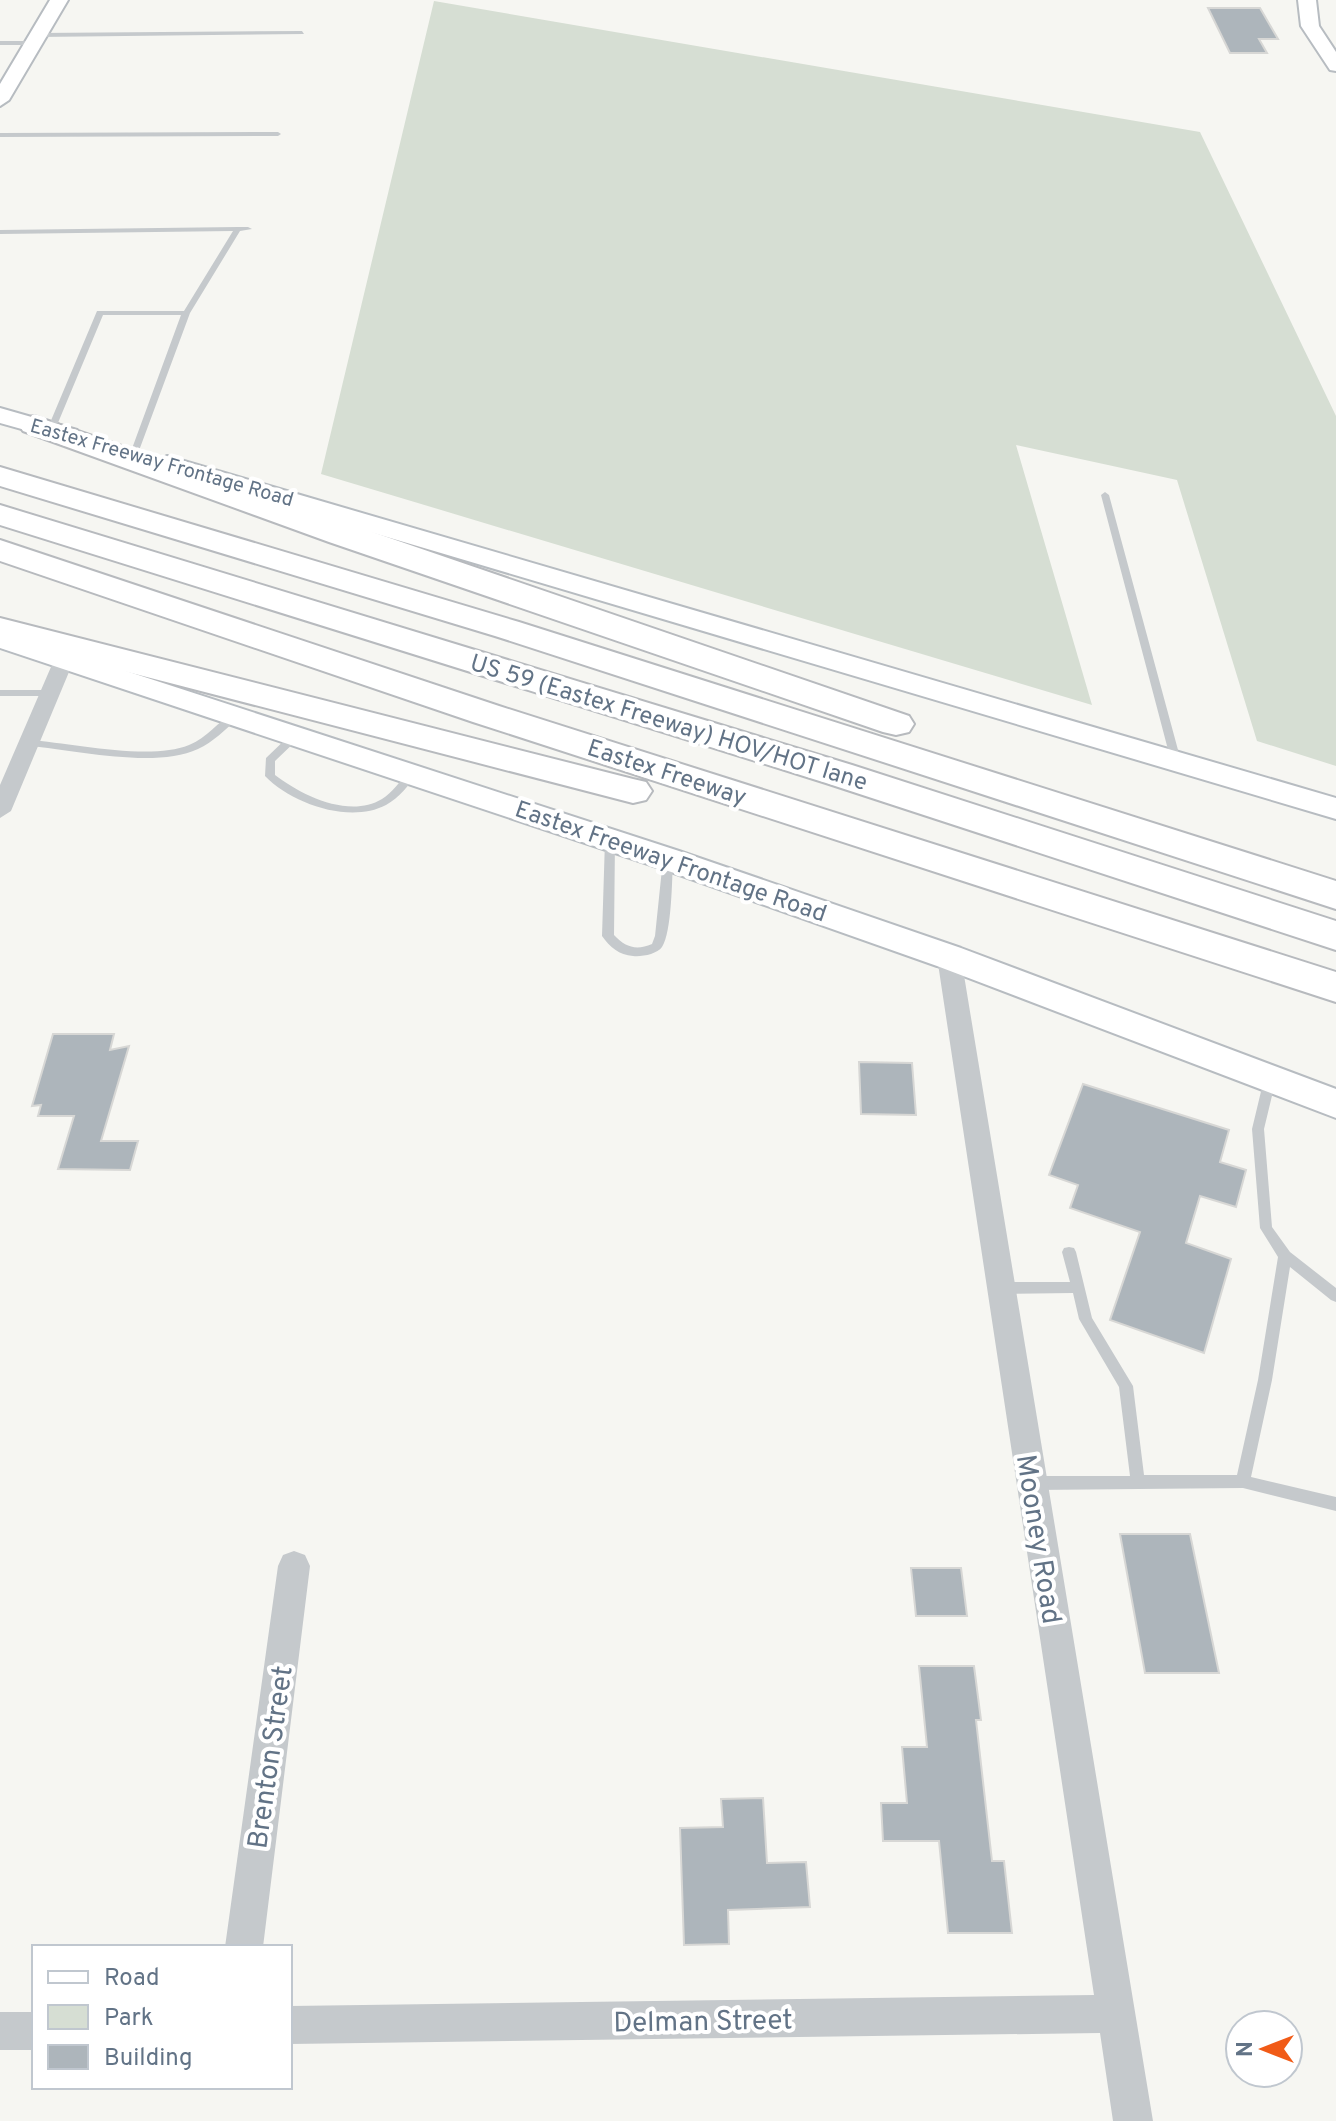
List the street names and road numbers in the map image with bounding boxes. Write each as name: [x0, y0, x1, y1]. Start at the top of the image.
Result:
street label: Eastex Freeway Frontage Road: [27, 414, 296, 514]
street label: US 59 (Eastex Freeway) HOV/HOT lane: [466, 648, 872, 796]
street label: Eastex Freeway: [584, 733, 750, 811]
street label: Eastex Freeway Frontage Road: [511, 795, 830, 930]
street label: Mooney Road: [1006, 1452, 1068, 1627]
street label: Brenton Street: [241, 1664, 303, 1851]
street label: Delman Street: [613, 2003, 793, 2043]

